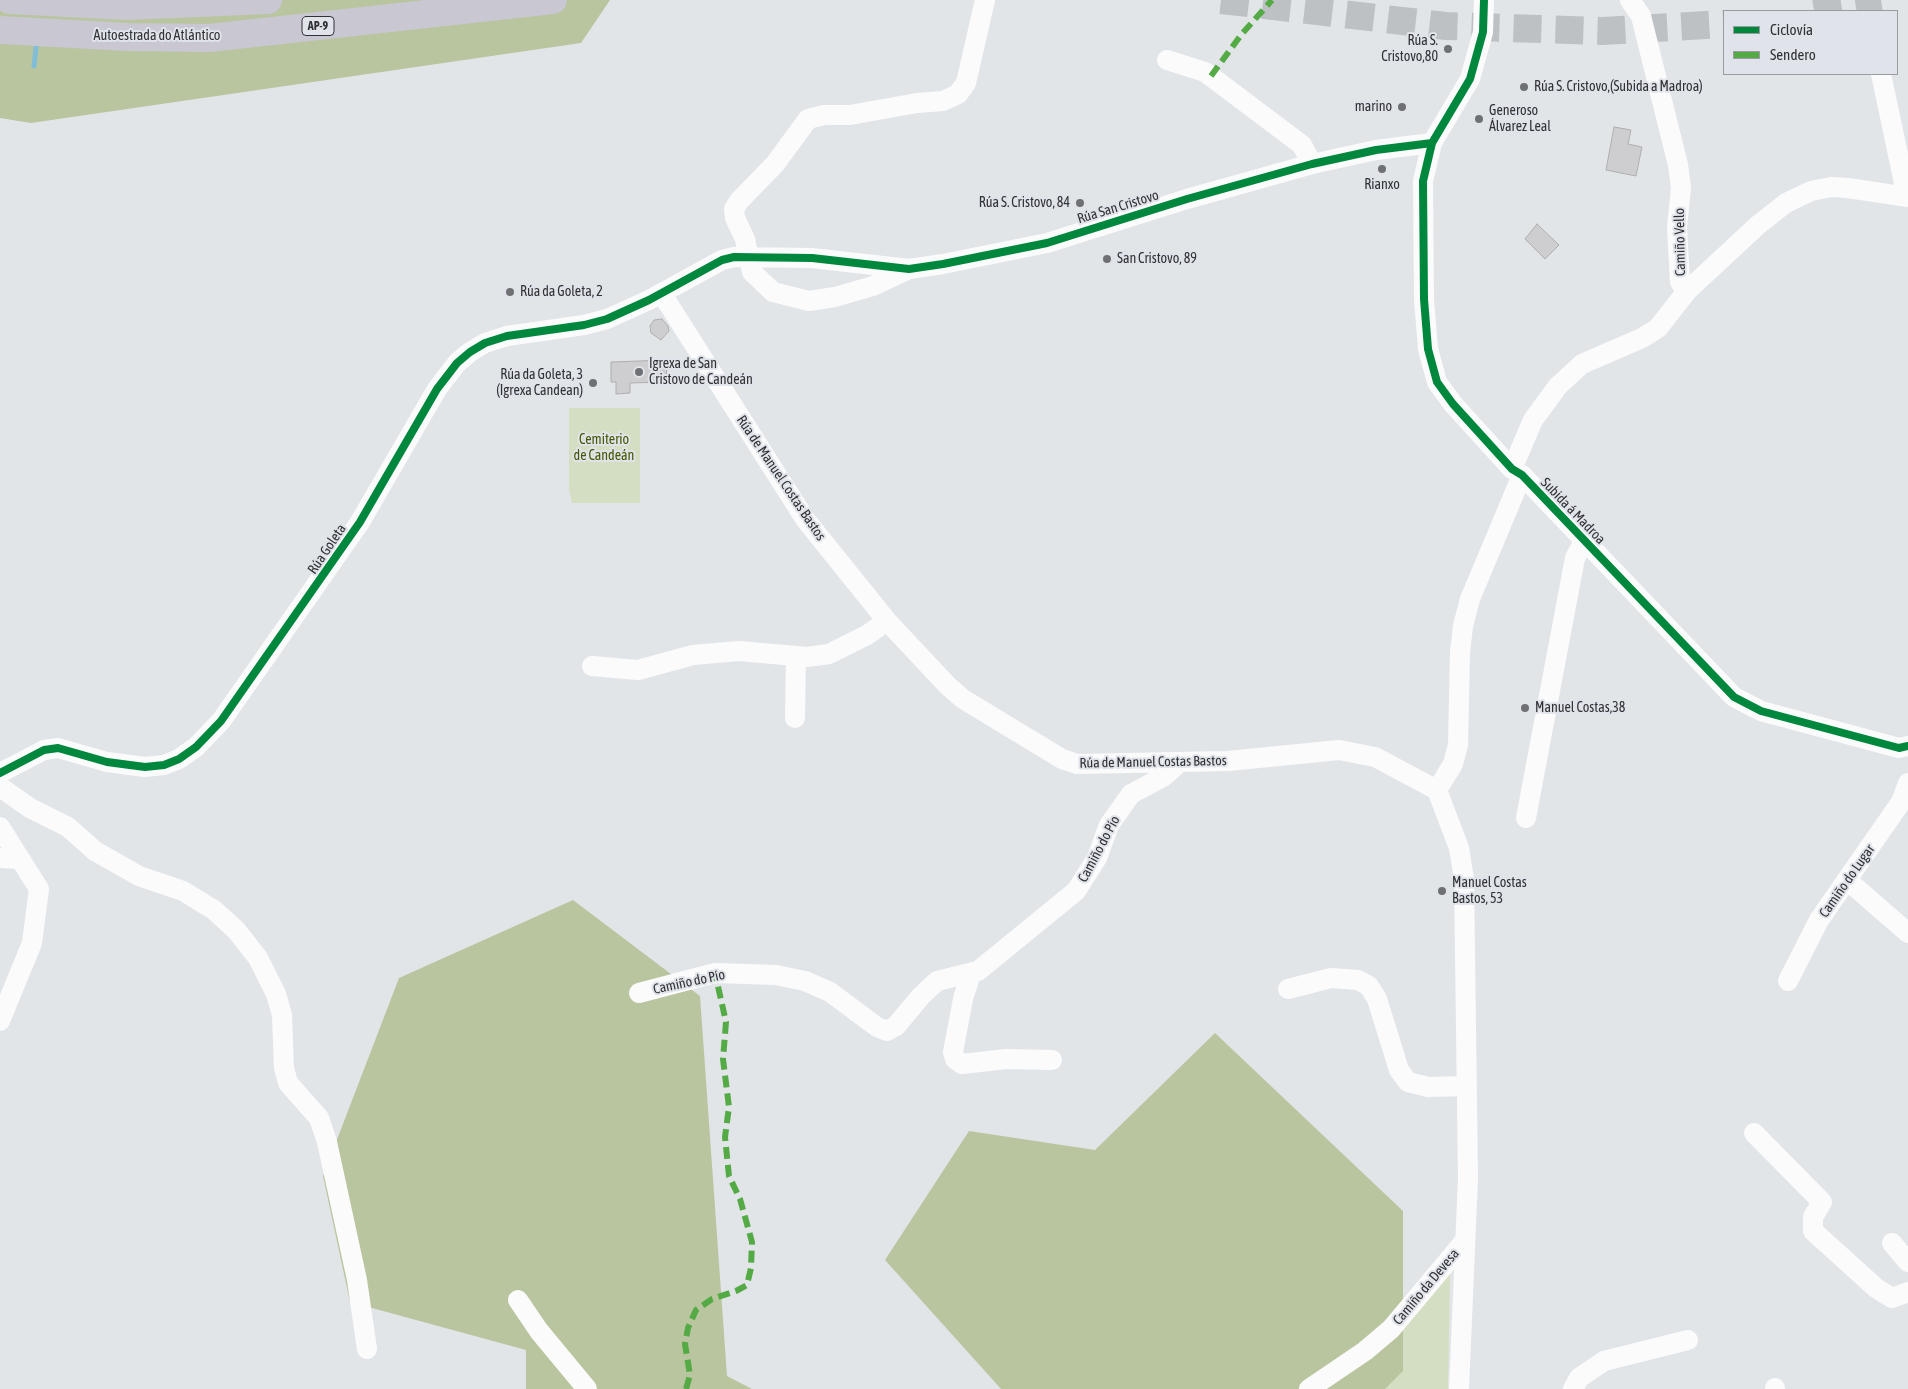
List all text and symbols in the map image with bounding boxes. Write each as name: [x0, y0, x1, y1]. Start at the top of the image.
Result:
legend: [1723, 10, 1898, 75]
road number: AP-9: [302, 16, 334, 36]
text: Ciclovía: [1770, 21, 1813, 38]
street label: Autoestrada do Atlántico: [94, 28, 220, 44]
place label: Rúa S. Cristovo,80: [1381, 33, 1438, 65]
marker: Rúa S. Cristovo,80: [1442, 43, 1454, 55]
text: Sendero: [1770, 46, 1816, 63]
place label: Rúa S. Cristovo,(Subida a Madroa): [1534, 79, 1703, 95]
marker: Rúa S. Cristovo,(Subida a Madroa): [1518, 81, 1530, 93]
place label: marino: [1355, 99, 1392, 115]
marker: marino: [1396, 101, 1408, 113]
place label: Generoso Álvarez Leal: [1489, 103, 1551, 136]
marker: Generoso Álvarez Leal: [1473, 113, 1485, 125]
marker: Rianxo: [1376, 163, 1388, 175]
place label: Rianxo: [1364, 177, 1400, 193]
street label: Rúa San Cristovo: [1075, 187, 1161, 227]
place label: Rúa S. Cristovo, 84: [979, 195, 1070, 211]
marker: Rúa S. Cristovo, 84: [1074, 197, 1086, 209]
street label: Camiño Vello: [1671, 208, 1689, 276]
place label: San Cristovo, 89: [1117, 251, 1197, 267]
marker: San Cristovo, 89: [1101, 253, 1113, 265]
place label: Rúa da Goleta, 2: [520, 284, 603, 300]
marker: Rúa da Goleta, 2: [504, 286, 516, 298]
place label: Igrexa de San Cristovo de Candeán: [649, 356, 753, 388]
marker: Igrexa de San Cristovo de Candeán: [633, 366, 645, 378]
place label: Rúa da Goleta, 3 (Igrexa Candean): [496, 367, 583, 400]
marker: Rúa da Goleta, 3 (Igrexa Candean): [587, 377, 599, 389]
street label: Rúa de Manuel Costas Bastos: [733, 412, 829, 544]
park label: Cemiterio de Candeán: [574, 432, 634, 464]
street label: Subida á Madroa: [1537, 474, 1609, 548]
street label: Rúa Goleta: [304, 521, 350, 577]
place label: Manuel Costas,38: [1535, 700, 1625, 716]
marker: Manuel Costas,38: [1519, 702, 1531, 714]
street label: Rúa de Manuel Costas Bastos: [1079, 752, 1227, 772]
street label: Camiño do Pío: [1074, 813, 1124, 885]
street label: Camiño do Lugar: [1816, 841, 1878, 921]
place label: Manuel Costas Bastos, 53: [1452, 875, 1527, 908]
marker: Manuel Costas Bastos, 53: [1436, 885, 1448, 897]
street label: Camiño do Pío: [652, 966, 726, 998]
street label: Camiño da Devesa: [1389, 1246, 1463, 1328]

